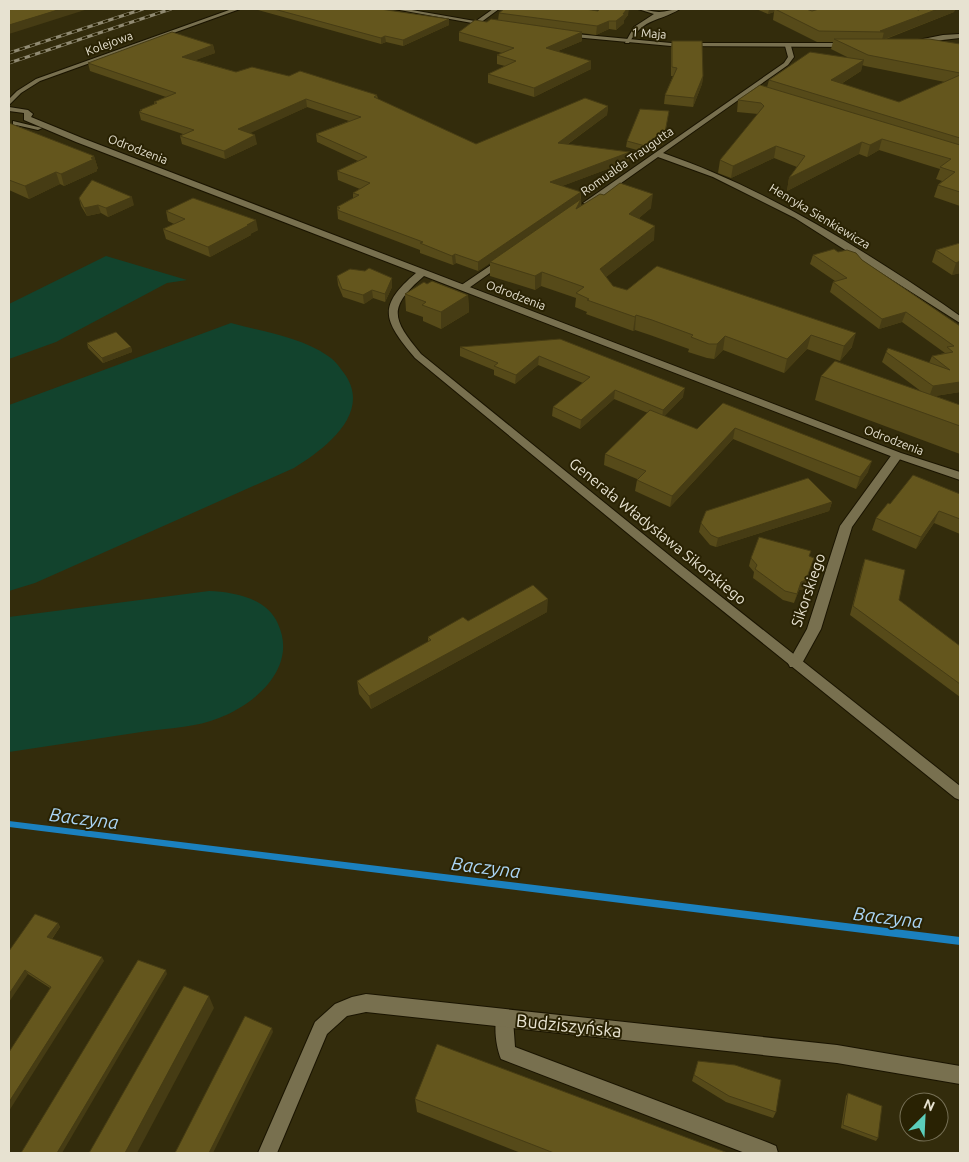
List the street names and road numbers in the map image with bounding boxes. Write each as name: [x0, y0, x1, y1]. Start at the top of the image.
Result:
street label: 1 Maja: [631, 25, 667, 41]
street label: Kolejowa: [84, 28, 134, 58]
street label: Romualda Traugutta: [578, 124, 676, 198]
street label: Odrodzenia: [106, 132, 170, 166]
street label: Henryka Sienkiewicza: [767, 181, 873, 251]
street label: Odrodzenia: [484, 278, 548, 312]
street label: Odrodzenia: [862, 423, 926, 457]
street label: Generała Władysława Sikorskiego: [566, 454, 750, 608]
street label: Sikorskiego: [787, 551, 829, 629]
street label: Budziszyńska: [515, 1010, 623, 1040]

